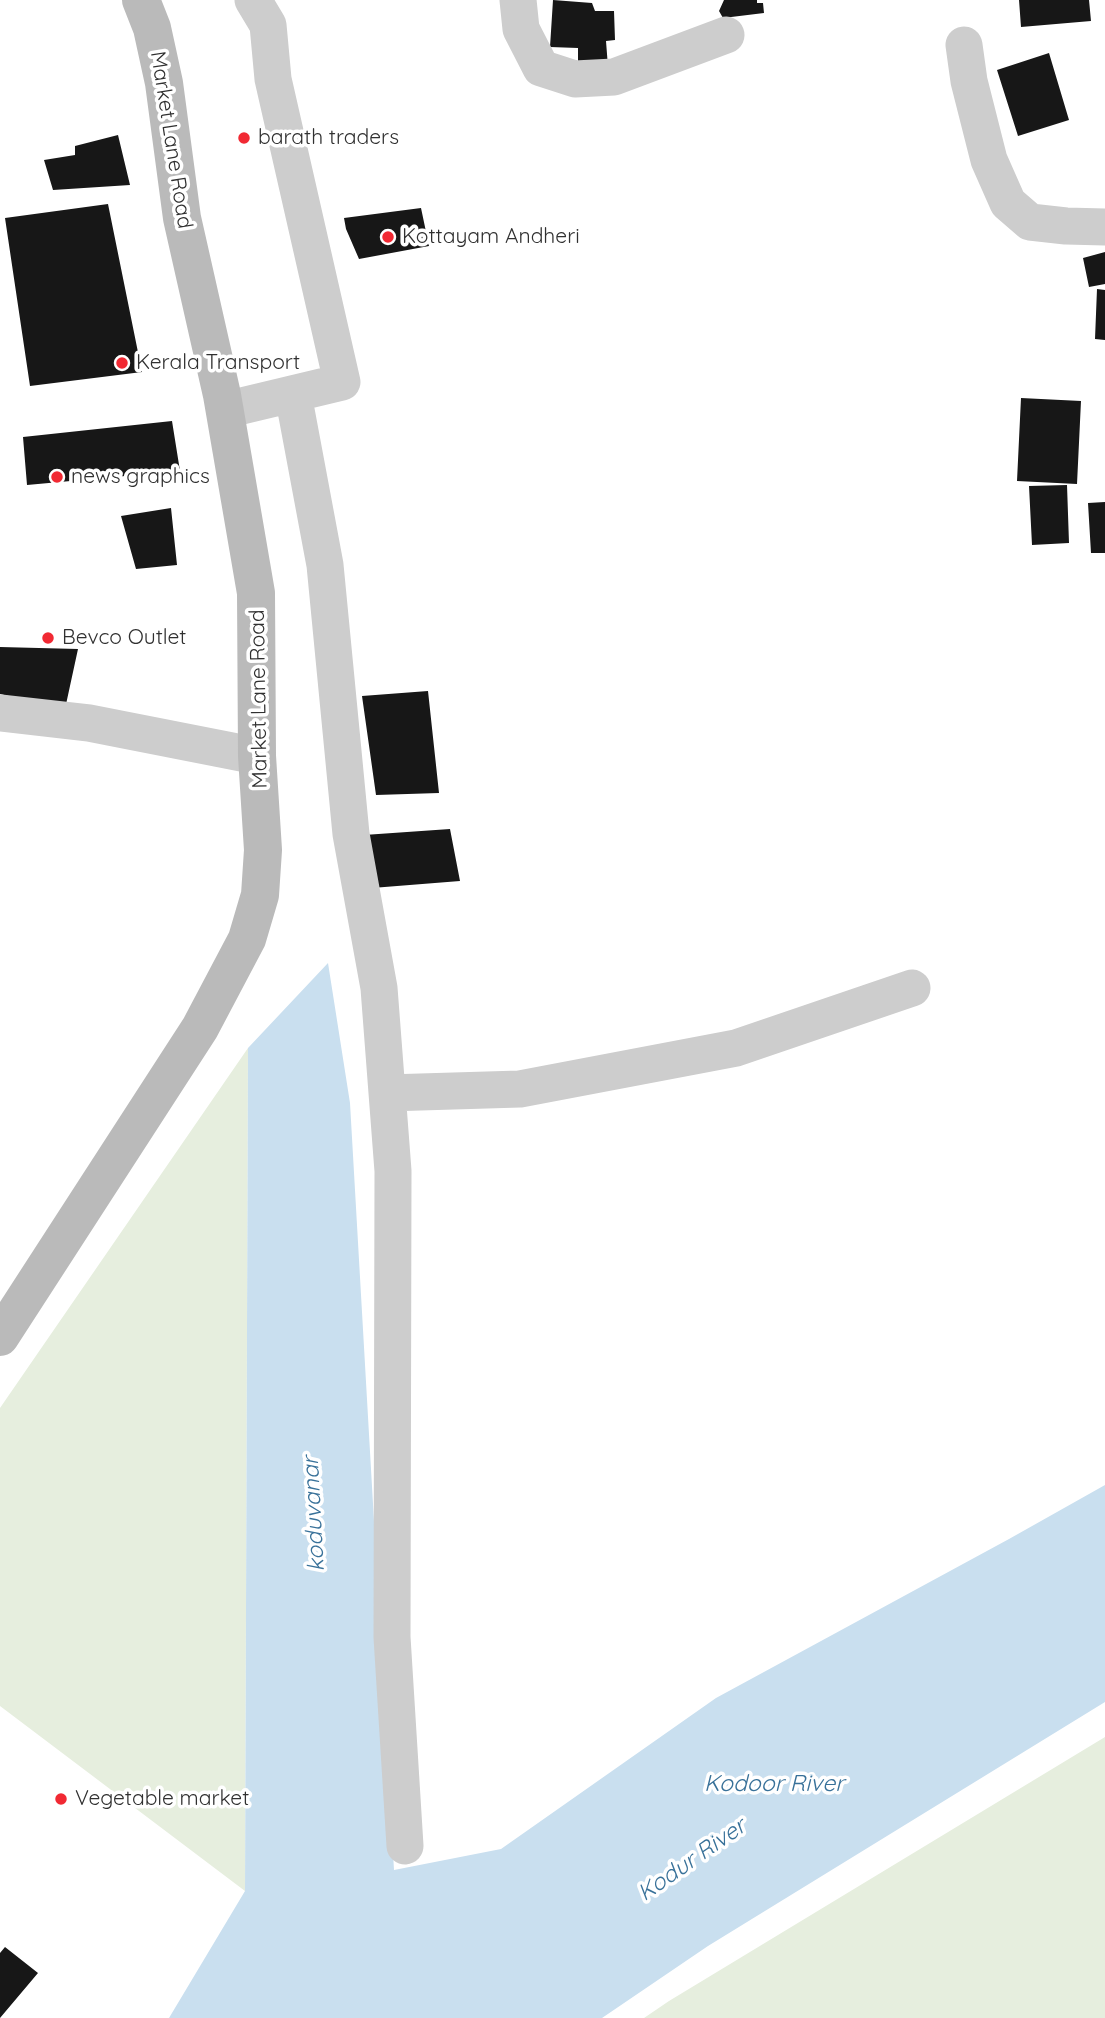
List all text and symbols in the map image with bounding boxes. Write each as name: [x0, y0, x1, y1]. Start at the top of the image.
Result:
street label: Market Lane Road: [145, 49, 197, 231]
place label: barath traders: [258, 125, 399, 151]
marker: barath traders: [236, 130, 252, 146]
place label: Kottayam Andheri: [402, 224, 580, 250]
marker: Kottayam Andheri: [380, 229, 396, 245]
place label: Kerala Transport: [136, 350, 300, 376]
marker: Kerala Transport: [114, 355, 130, 371]
place label: news graphics: [71, 464, 210, 490]
marker: news graphics: [49, 469, 65, 485]
street label: Market Lane Road: [245, 609, 273, 789]
place label: Bevco Outlet: [62, 625, 186, 651]
marker: Bevco Outlet: [40, 630, 56, 646]
water label: koduvanar: [297, 1456, 331, 1572]
water label: Kodoor River: [704, 1770, 844, 1798]
place label: Vegetable market: [75, 1786, 249, 1812]
marker: Vegetable market: [53, 1791, 69, 1807]
water label: Kodur River: [633, 1813, 751, 1907]

